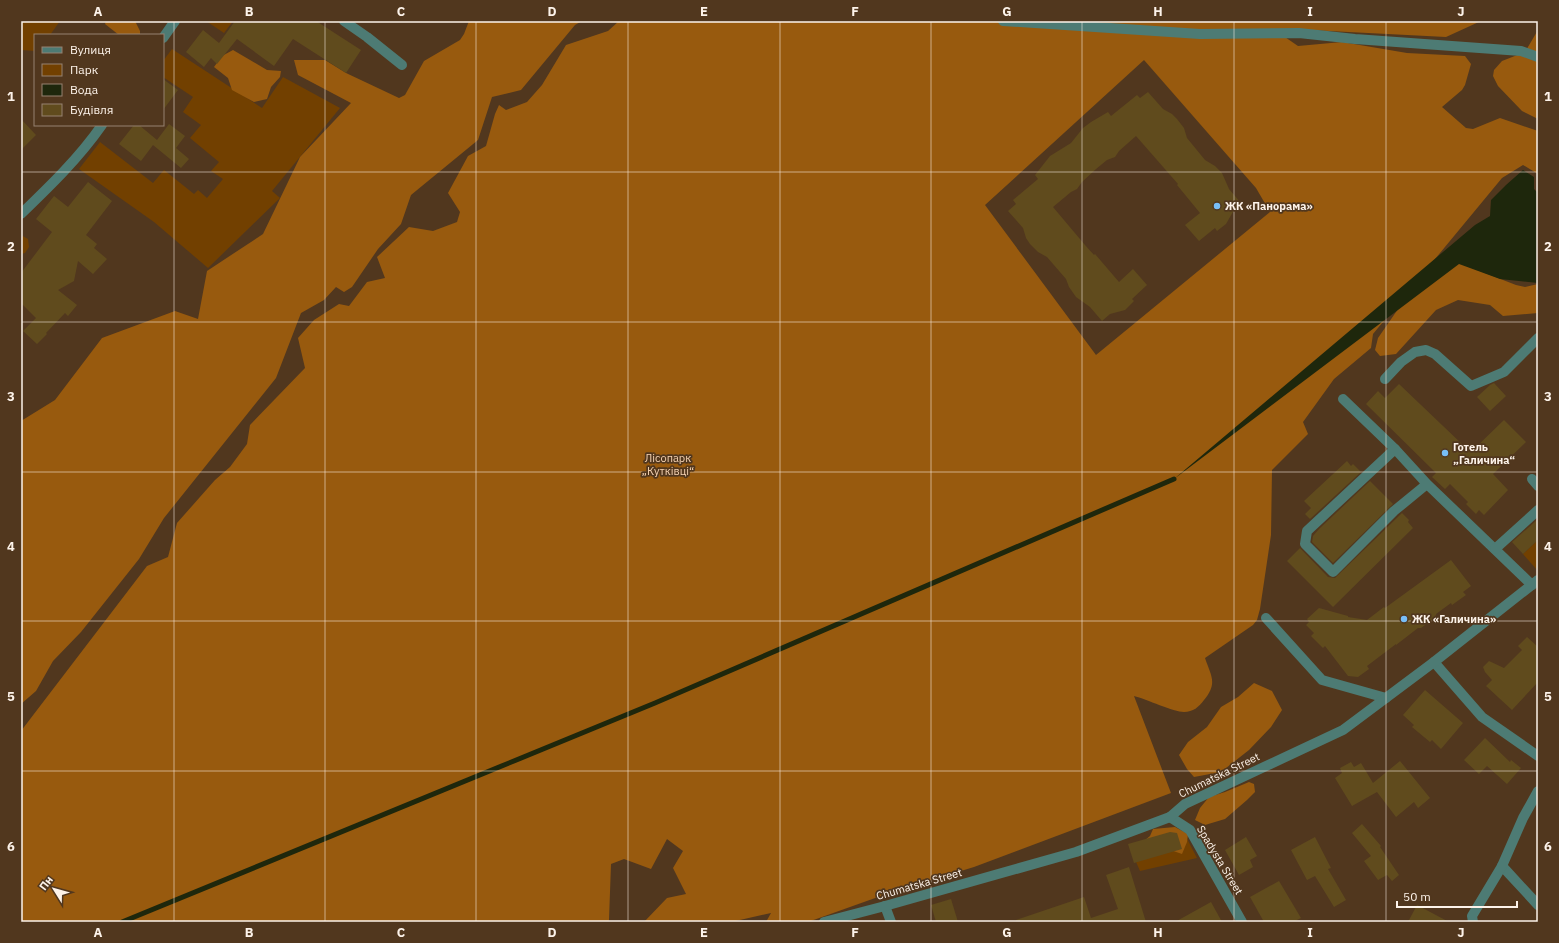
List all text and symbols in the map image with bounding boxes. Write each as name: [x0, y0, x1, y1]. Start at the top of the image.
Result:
text: A: [94, 3, 103, 20]
text: B: [245, 3, 254, 20]
text: C: [397, 3, 406, 20]
text: D: [547, 3, 557, 20]
text: E: [700, 3, 708, 20]
text: F: [851, 3, 859, 20]
text: G: [1002, 3, 1012, 20]
text: H: [1153, 3, 1163, 20]
text: I: [1307, 3, 1313, 20]
text: J: [1457, 3, 1465, 20]
legend: [34, 34, 164, 126]
text: Вулиця: [70, 42, 111, 57]
text: Парк: [70, 62, 99, 77]
text: Вода: [70, 82, 99, 97]
text: 1: [7, 88, 15, 105]
text: 1: [1544, 88, 1552, 105]
text: Будівля: [70, 102, 113, 117]
place label: ЖК «Панорама»: [1225, 199, 1313, 213]
marker: ЖК «Панорама»: [1212, 201, 1222, 211]
text: 2: [7, 238, 15, 255]
text: 2: [1544, 238, 1552, 255]
text: 3: [7, 388, 15, 405]
text: 3: [1544, 388, 1552, 405]
place label: Готель „Галичина“: [1453, 440, 1515, 467]
marker: Готель „Галичина“: [1440, 448, 1450, 458]
park label: Лісопарк „Кутківці“: [642, 451, 694, 478]
text: 4: [7, 538, 15, 555]
text: 4: [1544, 538, 1552, 555]
place label: ЖК «Галичина»: [1412, 612, 1496, 626]
marker: ЖК «Галичина»: [1399, 614, 1409, 624]
text: 5: [7, 688, 15, 705]
text: 5: [1544, 688, 1552, 705]
street label: Chumatska Street: [1176, 749, 1262, 801]
street label: Spadysta Street: [1194, 823, 1246, 897]
text: 6: [7, 838, 15, 855]
text: 6: [1544, 838, 1552, 855]
street label: Chumatska Street: [875, 865, 964, 903]
north arrow: [34, 869, 74, 909]
text: Пн: [36, 873, 56, 893]
scale bar: [1397, 883, 1517, 909]
text: 50 m: [1403, 889, 1431, 904]
text: A: [94, 924, 103, 941]
text: B: [245, 924, 254, 941]
text: C: [397, 924, 406, 941]
text: D: [547, 924, 557, 941]
text: E: [700, 924, 708, 941]
text: F: [851, 924, 859, 941]
text: G: [1002, 924, 1012, 941]
text: H: [1153, 924, 1163, 941]
text: I: [1307, 924, 1313, 941]
text: J: [1457, 924, 1465, 941]

